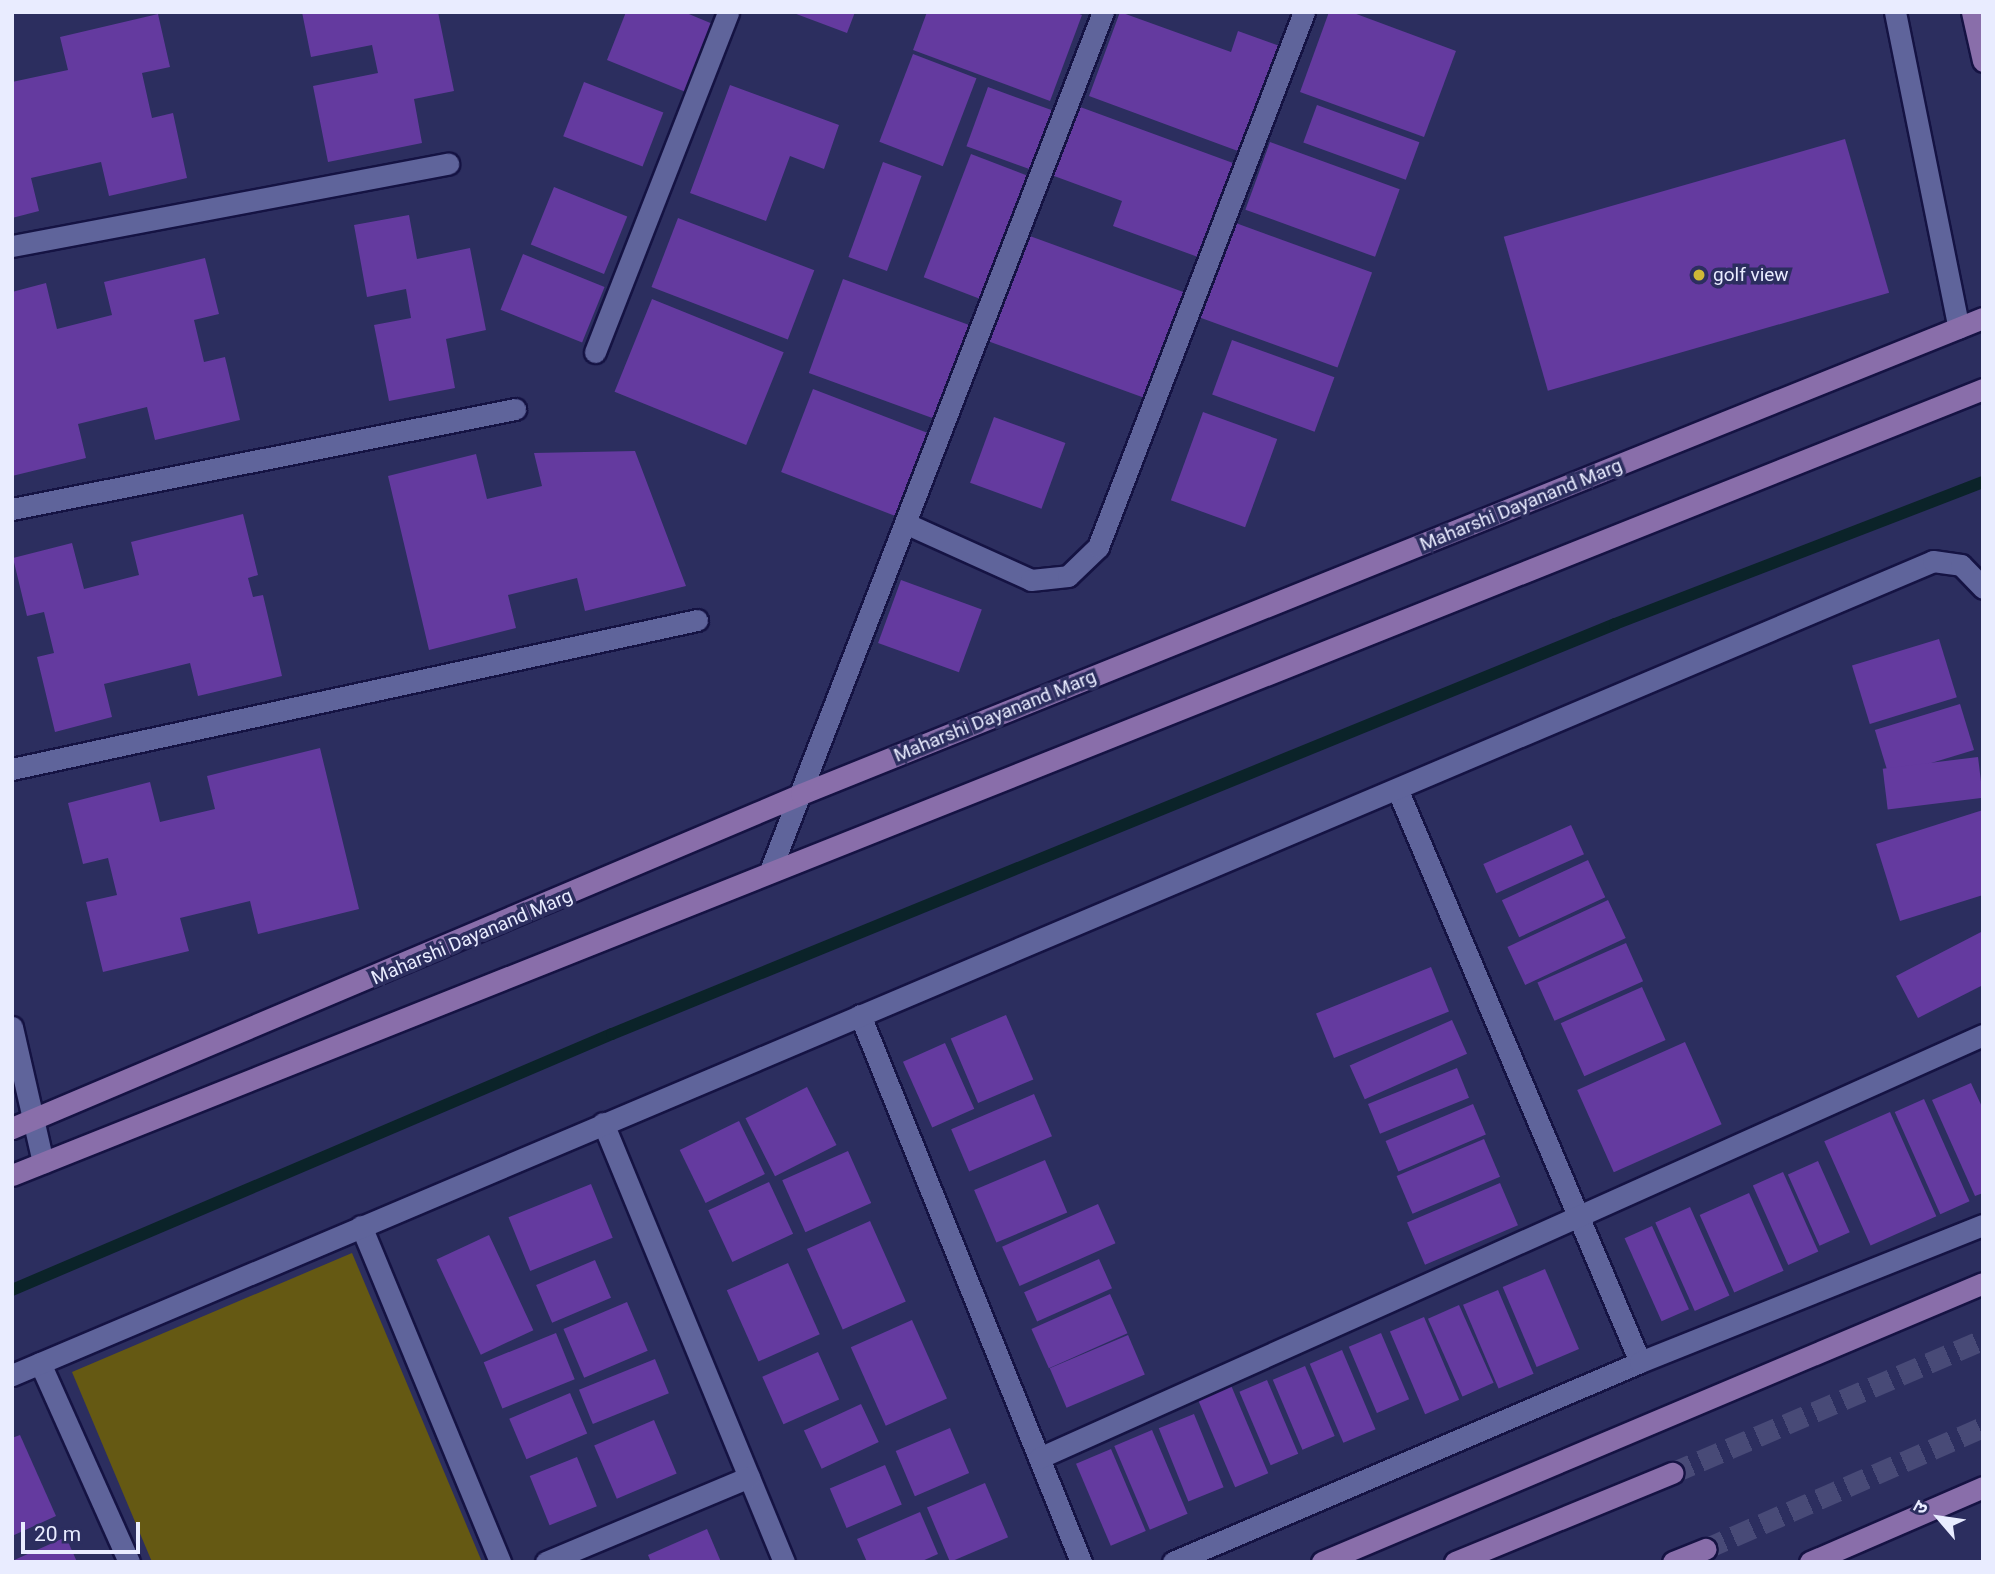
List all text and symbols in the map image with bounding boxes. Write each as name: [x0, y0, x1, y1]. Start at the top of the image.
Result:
place label: golf view: [1713, 264, 1789, 286]
marker: golf view: [1691, 267, 1707, 283]
street label: Maharshi Dayanand Marg: [1416, 454, 1626, 556]
street label: Maharshi Dayanand Marg: [890, 665, 1100, 767]
street label: Maharshi Dayanand Marg: [368, 884, 576, 990]
north arrow: [1904, 1483, 1974, 1553]
text: उ: [1907, 1497, 1933, 1518]
scale bar: [24, 1508, 144, 1552]
text: 20 m: [34, 1522, 81, 1546]

